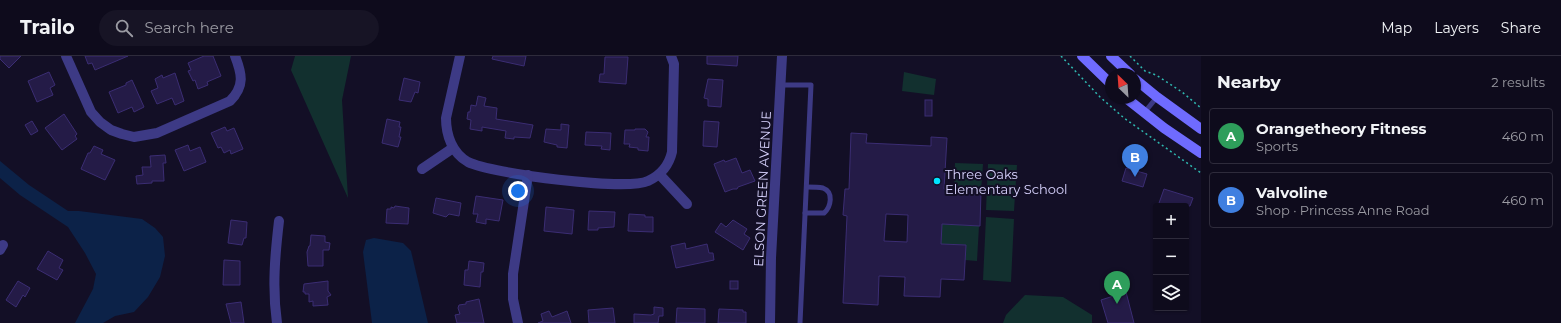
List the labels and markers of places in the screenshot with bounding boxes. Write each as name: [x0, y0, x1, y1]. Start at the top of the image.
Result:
pin: B: [1122, 144, 1148, 177]
place label: Three Oaks Elementary School: [945, 166, 1068, 197]
marker: Three Oaks Elementary School: [932, 176, 942, 186]
pin: A: [1104, 271, 1130, 304]

